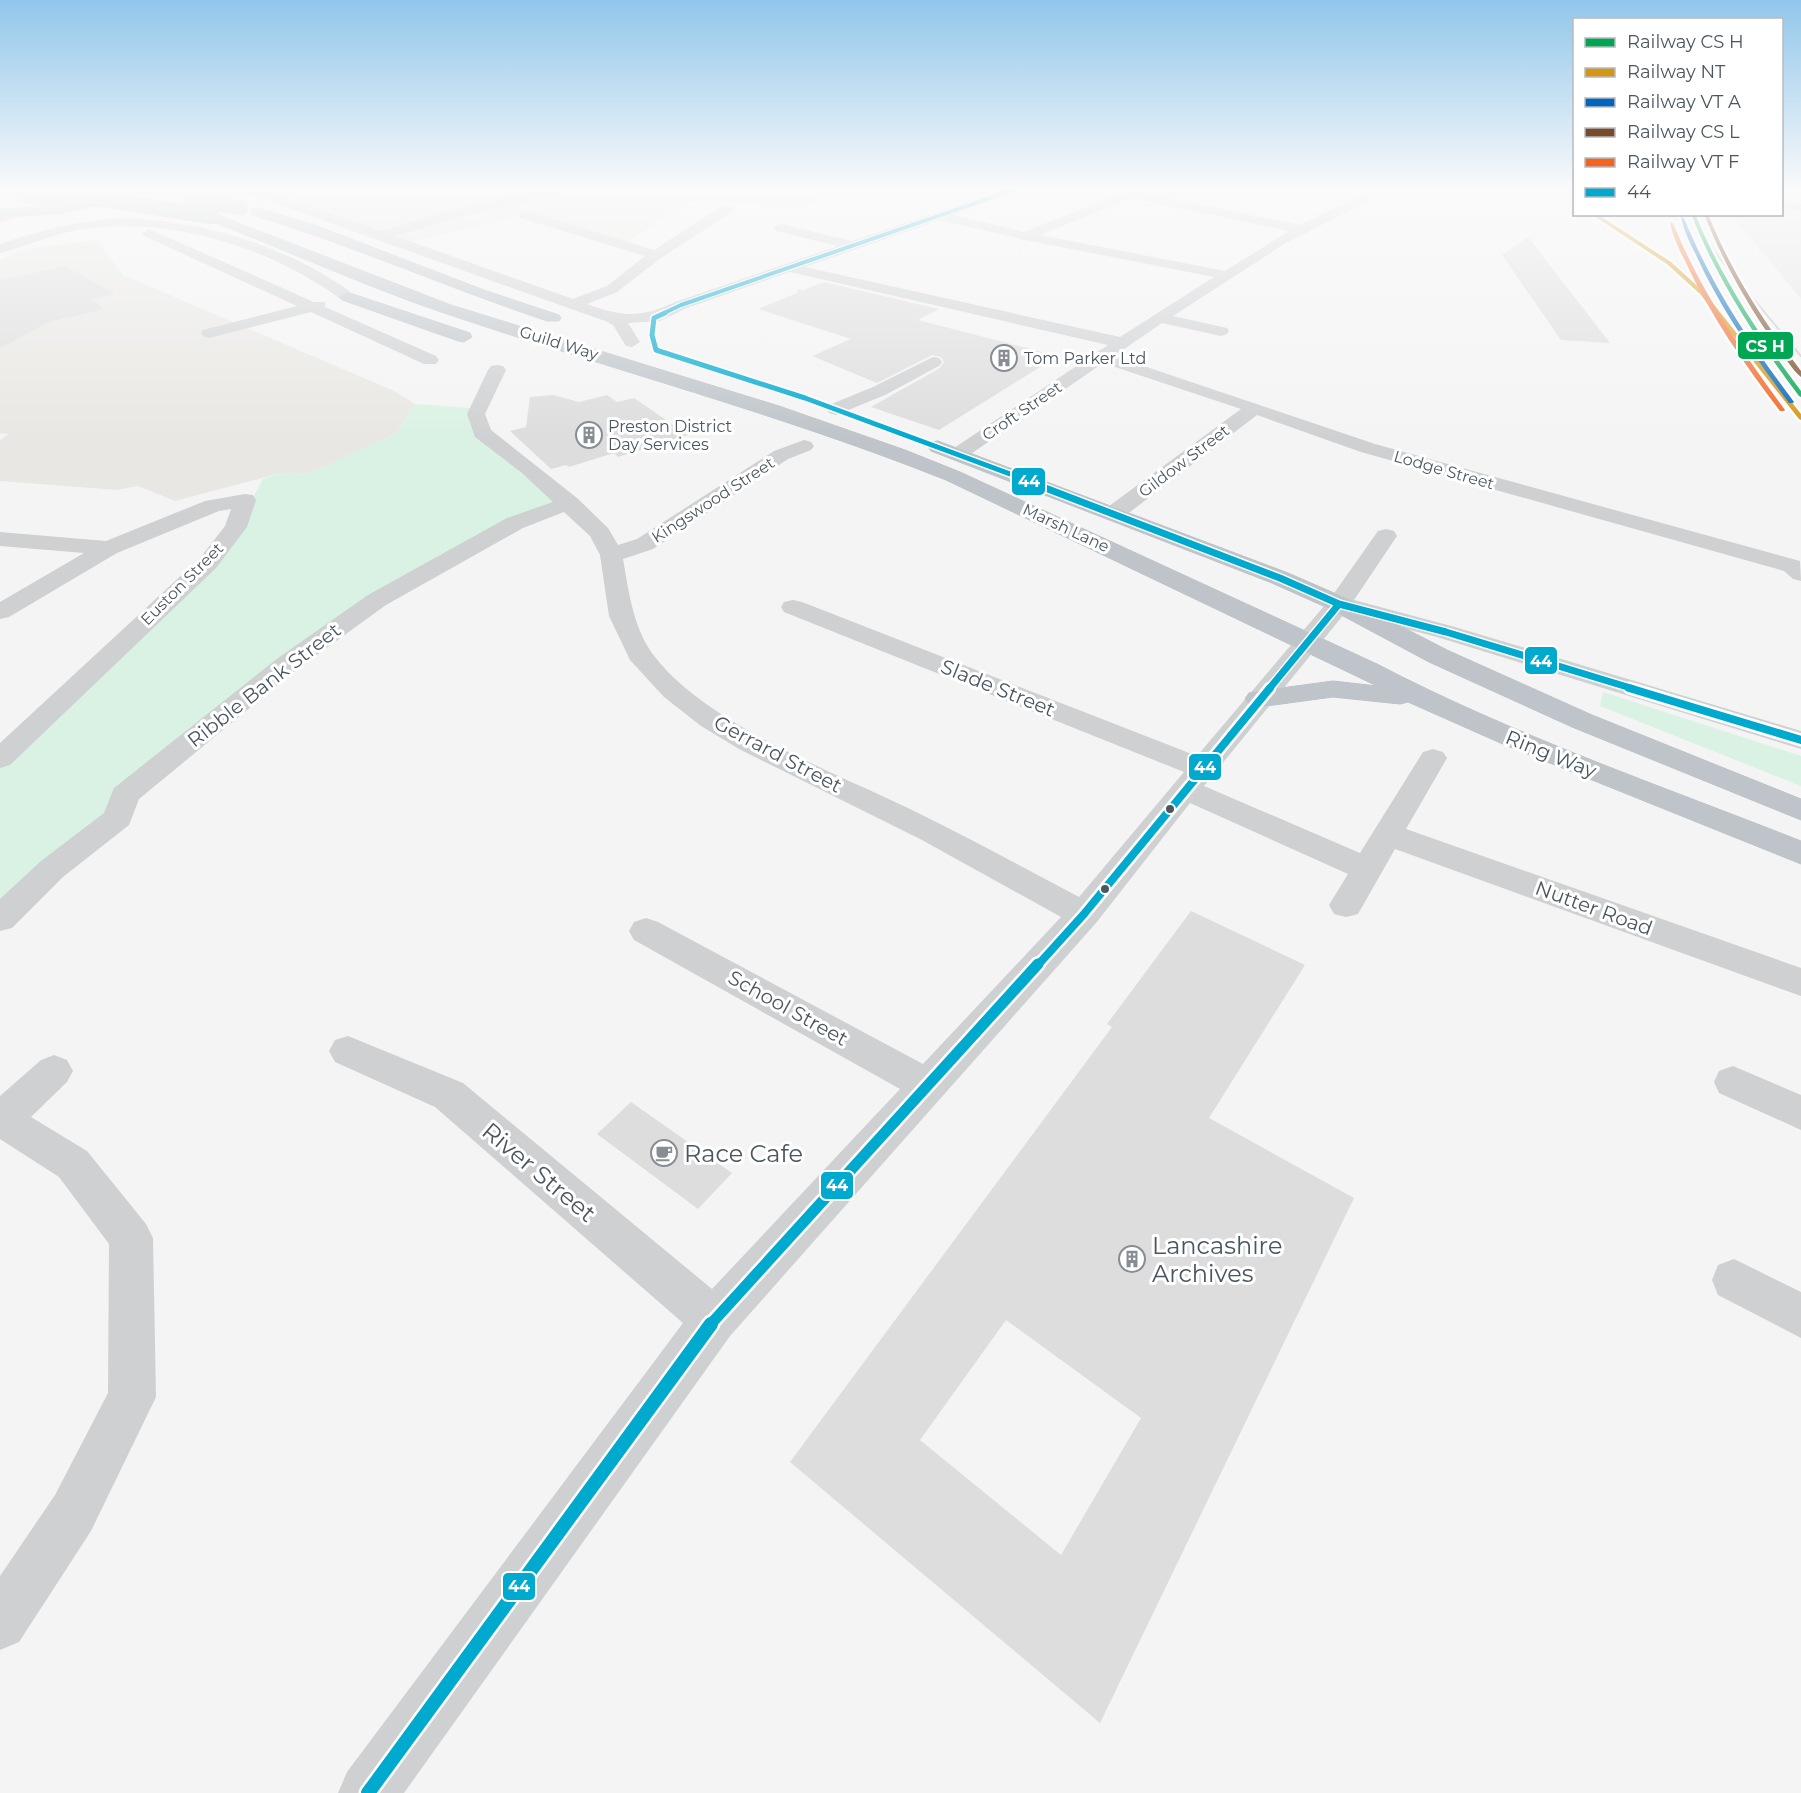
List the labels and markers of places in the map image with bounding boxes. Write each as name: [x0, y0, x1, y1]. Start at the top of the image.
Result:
building icon: Tom Parker Ltd: [989, 343, 1019, 373]
place label: Tom Parker Ltd: [1024, 349, 1146, 368]
place label: Preston District Day Services: [608, 417, 733, 454]
building icon: Preston District Day Services: [574, 420, 604, 450]
unlabelled marker: [1164, 803, 1176, 815]
unlabelled marker: [1099, 883, 1111, 895]
cafe icon: Race Cafe: [649, 1138, 679, 1168]
place label: Race Cafe: [684, 1139, 803, 1168]
place label: Lancashire Archives: [1152, 1231, 1282, 1288]
building icon: Lancashire Archives: [1117, 1244, 1147, 1274]

